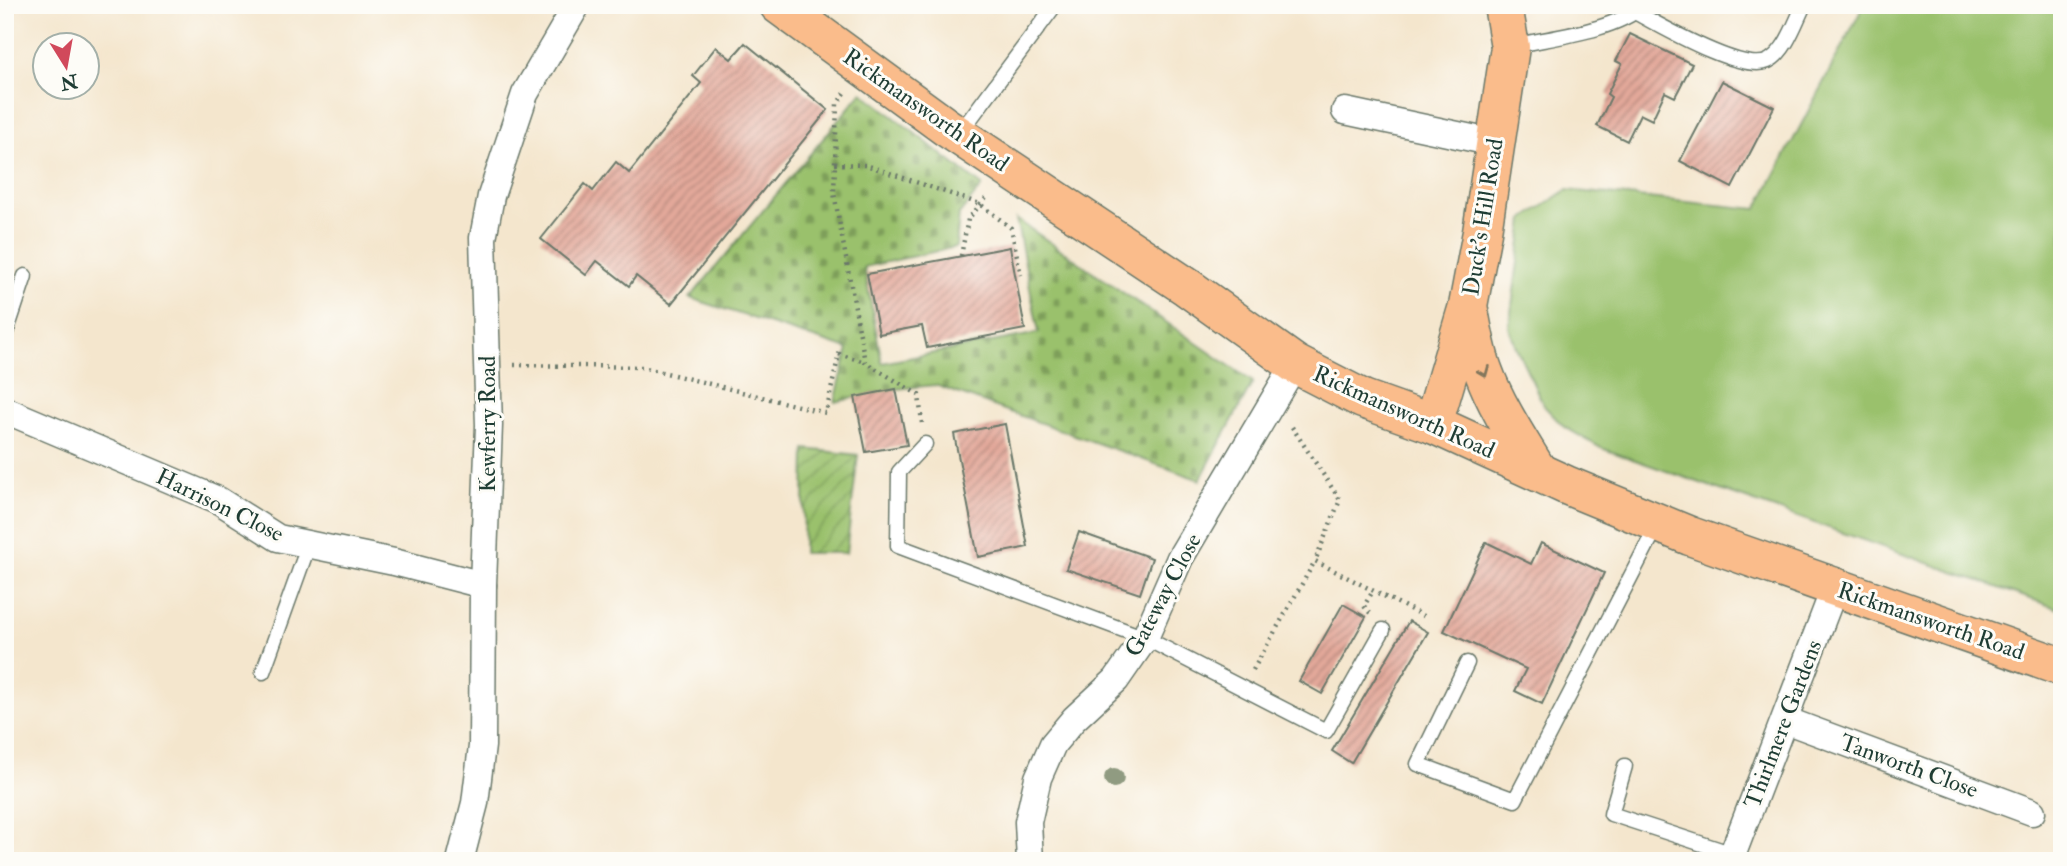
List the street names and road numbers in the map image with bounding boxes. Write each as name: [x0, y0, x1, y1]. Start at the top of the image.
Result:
street label: Rickmansworth Road: [837, 42, 1015, 178]
street label: Duck's Hill Road: [1456, 136, 1510, 298]
street label: Kewferry Road: [473, 356, 502, 492]
street label: Rickmansworth Road: [1309, 359, 1499, 465]
street label: Harrison Close: [151, 462, 289, 549]
street label: Gateway Close: [1118, 528, 1208, 662]
street label: Rickmansworth Road: [1834, 575, 2028, 667]
street label: Thirlmere Gardens: [1738, 636, 1828, 812]
street label: Tanworth Close: [1836, 728, 1982, 805]

